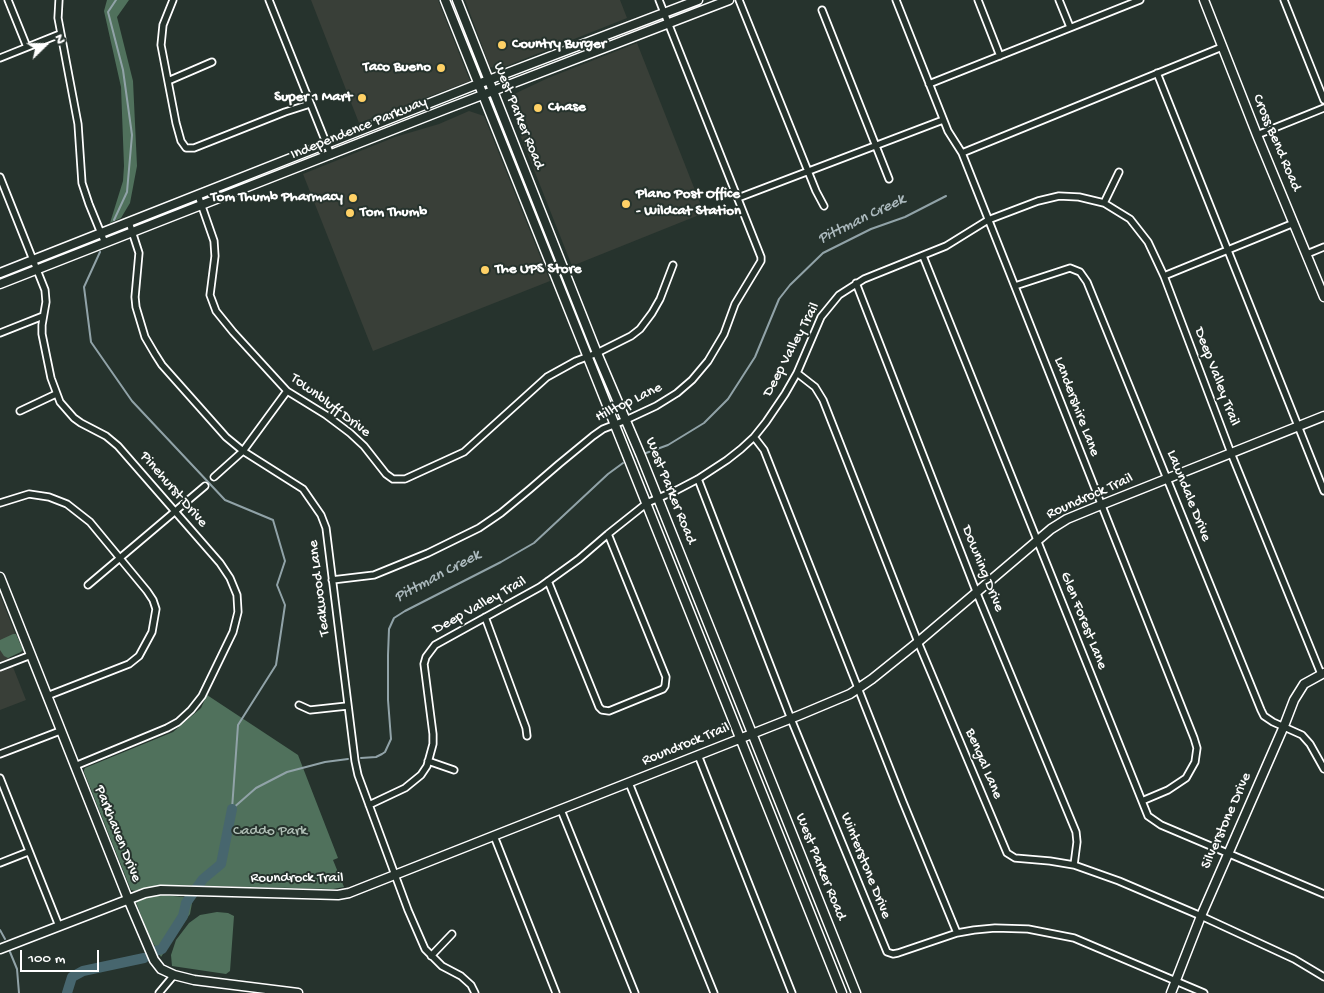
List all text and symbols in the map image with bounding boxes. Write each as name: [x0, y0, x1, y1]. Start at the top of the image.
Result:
north arrow: [20, 20, 70, 70]
text: N: [50, 32, 69, 47]
place label: Country Burger: [512, 36, 606, 54]
marker: Country Burger: [496, 39, 508, 51]
place label: Taco Bueno: [363, 59, 431, 77]
street label: West Parker Road: [488, 60, 548, 172]
marker: Taco Bueno: [435, 62, 447, 74]
place label: Super 1 Mart: [274, 89, 352, 107]
marker: Super 1 Mart: [356, 92, 368, 104]
street label: Cross Bend Road: [1248, 92, 1304, 194]
street label: Independence Parkway: [288, 93, 430, 165]
place label: Chase: [548, 99, 586, 117]
marker: Chase: [532, 102, 544, 114]
place label: Plano Post Office - Wildcat Station: [636, 186, 741, 221]
place label: Tom Thumb Pharmacy: [211, 189, 343, 207]
water label: Pittman Creek: [815, 191, 909, 249]
marker: Tom Thumb Pharmacy: [347, 192, 359, 204]
marker: Plano Post Office - Wildcat Station: [620, 198, 632, 210]
place label: Tom Thumb: [360, 204, 427, 222]
marker: Tom Thumb: [344, 207, 356, 219]
place label: The UPS Store: [495, 261, 581, 279]
marker: The UPS Store: [479, 264, 491, 276]
street label: Deep Valley Trail: [760, 300, 824, 400]
street label: Deep Valley Trail: [1189, 325, 1243, 429]
street label: Landershire Lane: [1049, 355, 1103, 459]
street label: Townbluff Drive: [286, 370, 374, 442]
street label: Hilltop Lane: [593, 379, 665, 427]
street label: West Parker Road: [640, 435, 700, 547]
street label: Pinehurst Drive: [135, 448, 211, 532]
street label: Lawndale Drive: [1161, 448, 1215, 544]
street label: Roundrock Trail: [1044, 470, 1136, 524]
street label: Downing Drive: [957, 523, 1007, 615]
street label: Teakwood Lane: [305, 539, 335, 637]
water label: Pittman Creek: [392, 546, 484, 608]
street label: Glen Forest Lane: [1055, 570, 1111, 672]
street label: Deep Valley Trail: [430, 573, 530, 639]
street label: Roundrock Trail: [640, 719, 732, 771]
street label: Bengal Lane: [960, 726, 1006, 802]
street label: Silverstone Drive: [1198, 770, 1256, 872]
street label: Parkhaven Drive: [89, 783, 145, 885]
street label: Winterstone Drive: [836, 810, 894, 922]
street label: West Parker Road: [790, 811, 850, 923]
park label: Caddo Park: [233, 823, 307, 841]
street label: Roundrock Trail: [251, 870, 343, 888]
scale bar: [22, 940, 101, 972]
text: 100 m: [28, 950, 65, 968]

